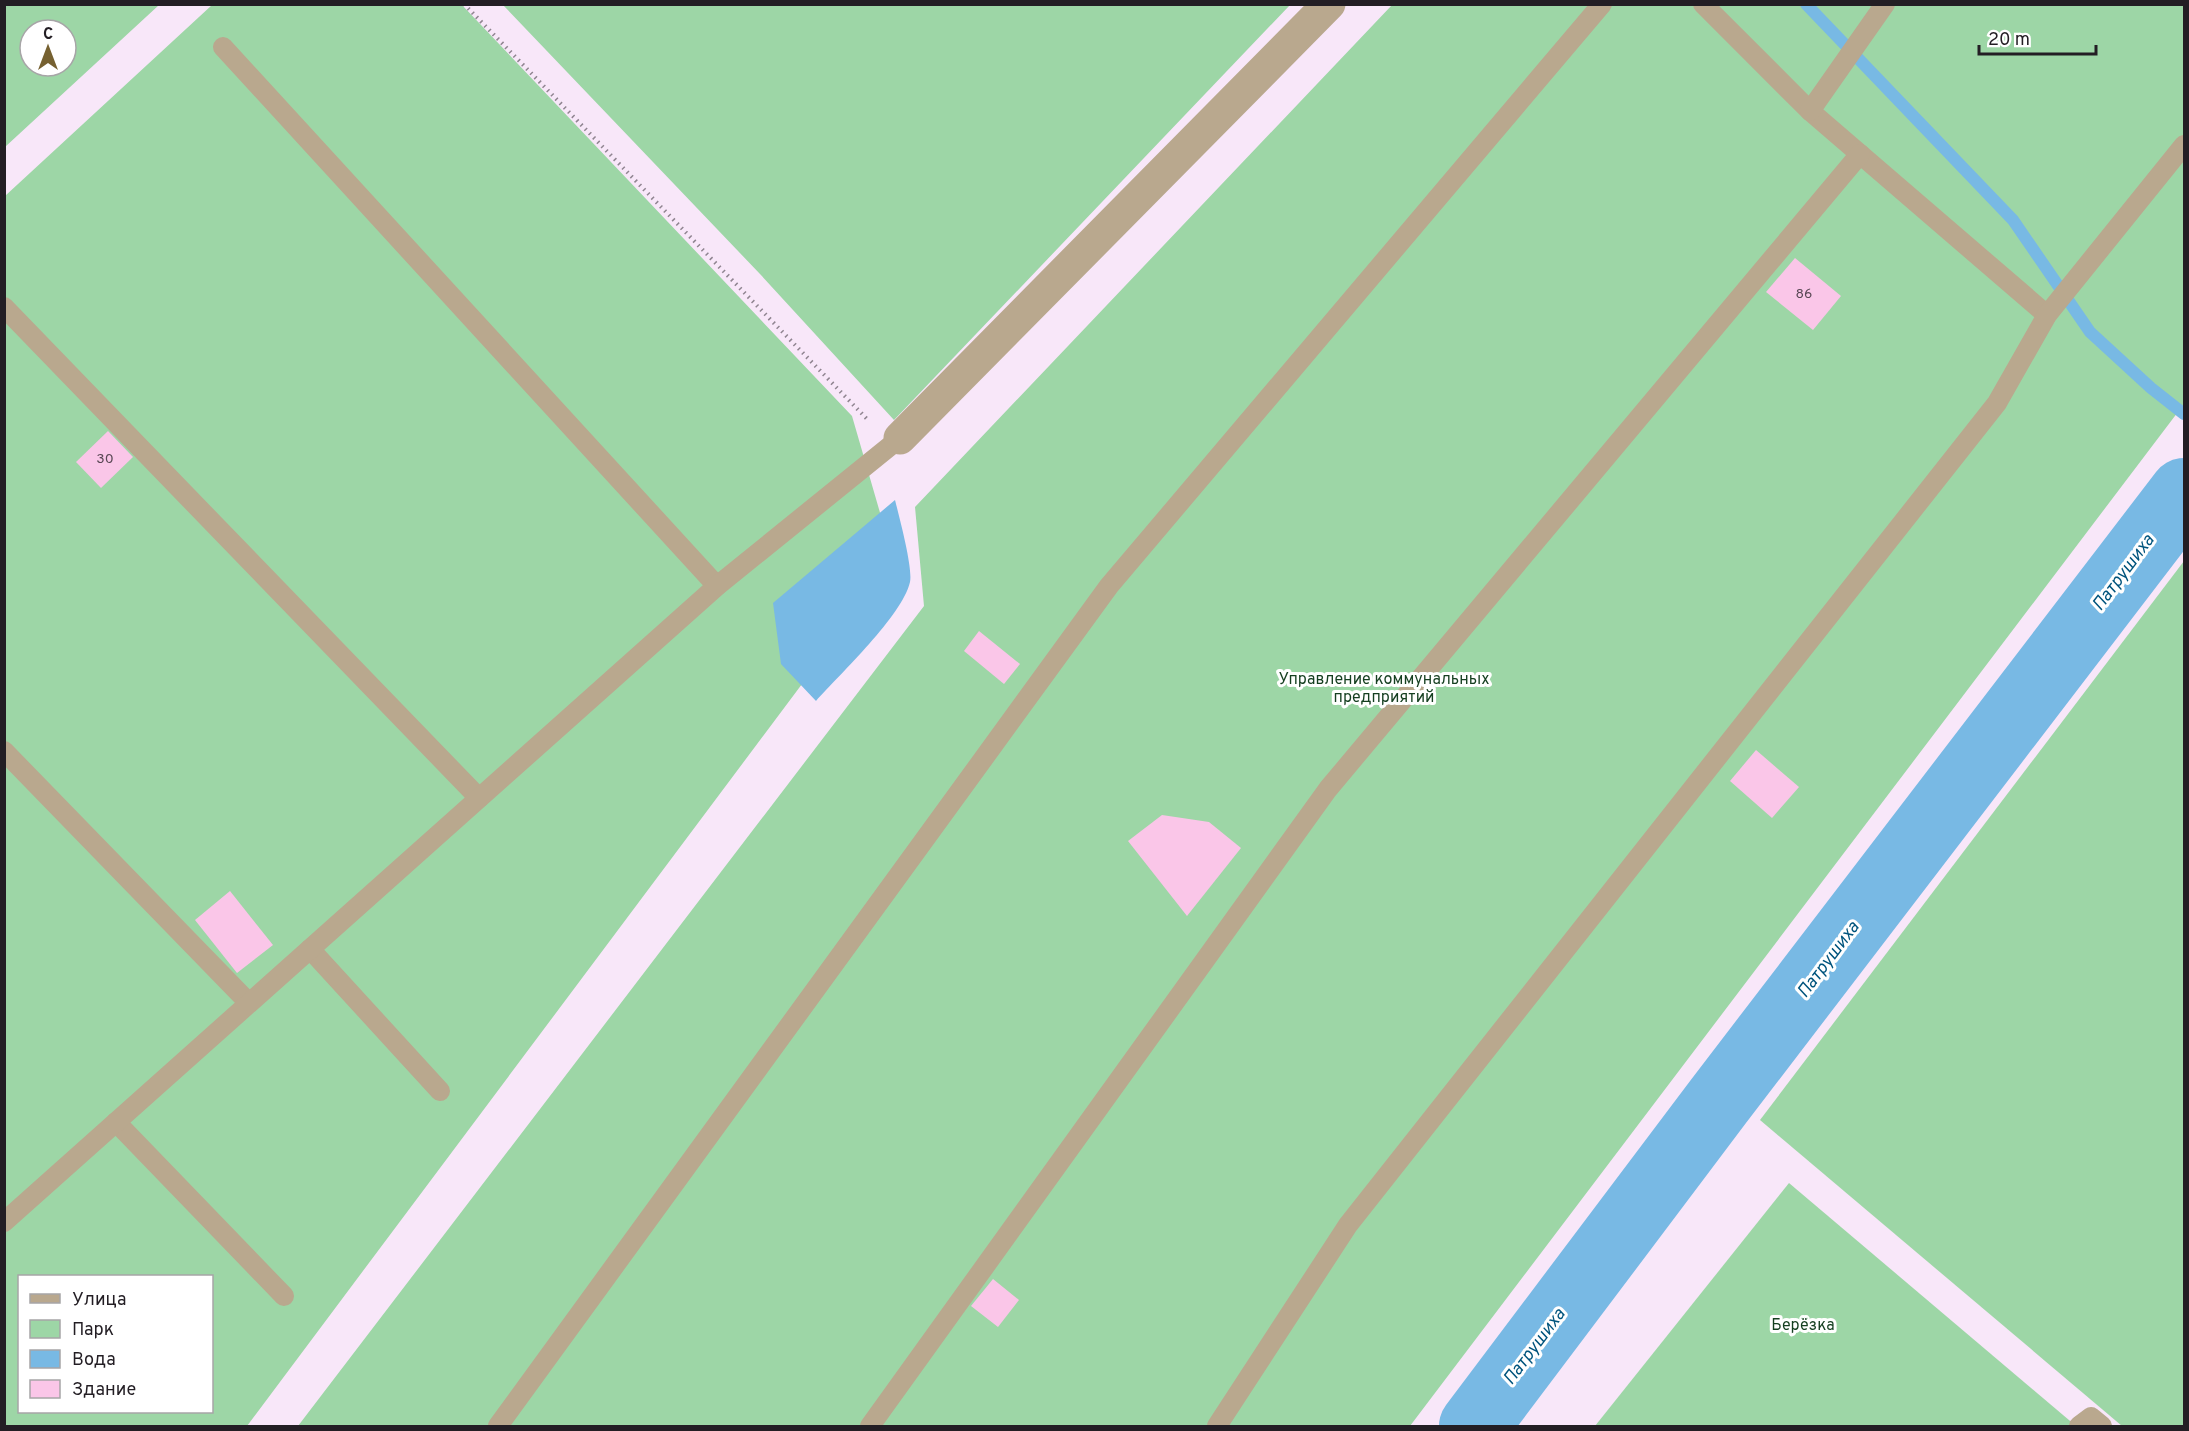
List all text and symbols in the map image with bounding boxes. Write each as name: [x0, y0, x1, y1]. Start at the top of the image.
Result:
north arrow: [18, 18, 78, 78]
scale bar: [1979, 18, 2096, 56]
text: С: [43, 25, 53, 45]
text: 20 m: [1988, 29, 2030, 52]
house number: 86: [1796, 286, 1812, 303]
house number: 30: [96, 451, 114, 468]
water label: Патрушиха: [2088, 530, 2161, 616]
park label: Управление коммунальных предприятий: [1278, 670, 1490, 708]
water label: Патрушиха: [1793, 917, 1866, 1003]
legend: [18, 1275, 213, 1413]
text: Улица: [72, 1289, 126, 1312]
water label: Патрушиха: [1499, 1304, 1572, 1390]
park label: Берёзка: [1771, 1316, 1835, 1336]
text: Парк: [72, 1319, 114, 1342]
text: Вода: [72, 1349, 116, 1372]
text: Здание: [72, 1379, 136, 1402]

